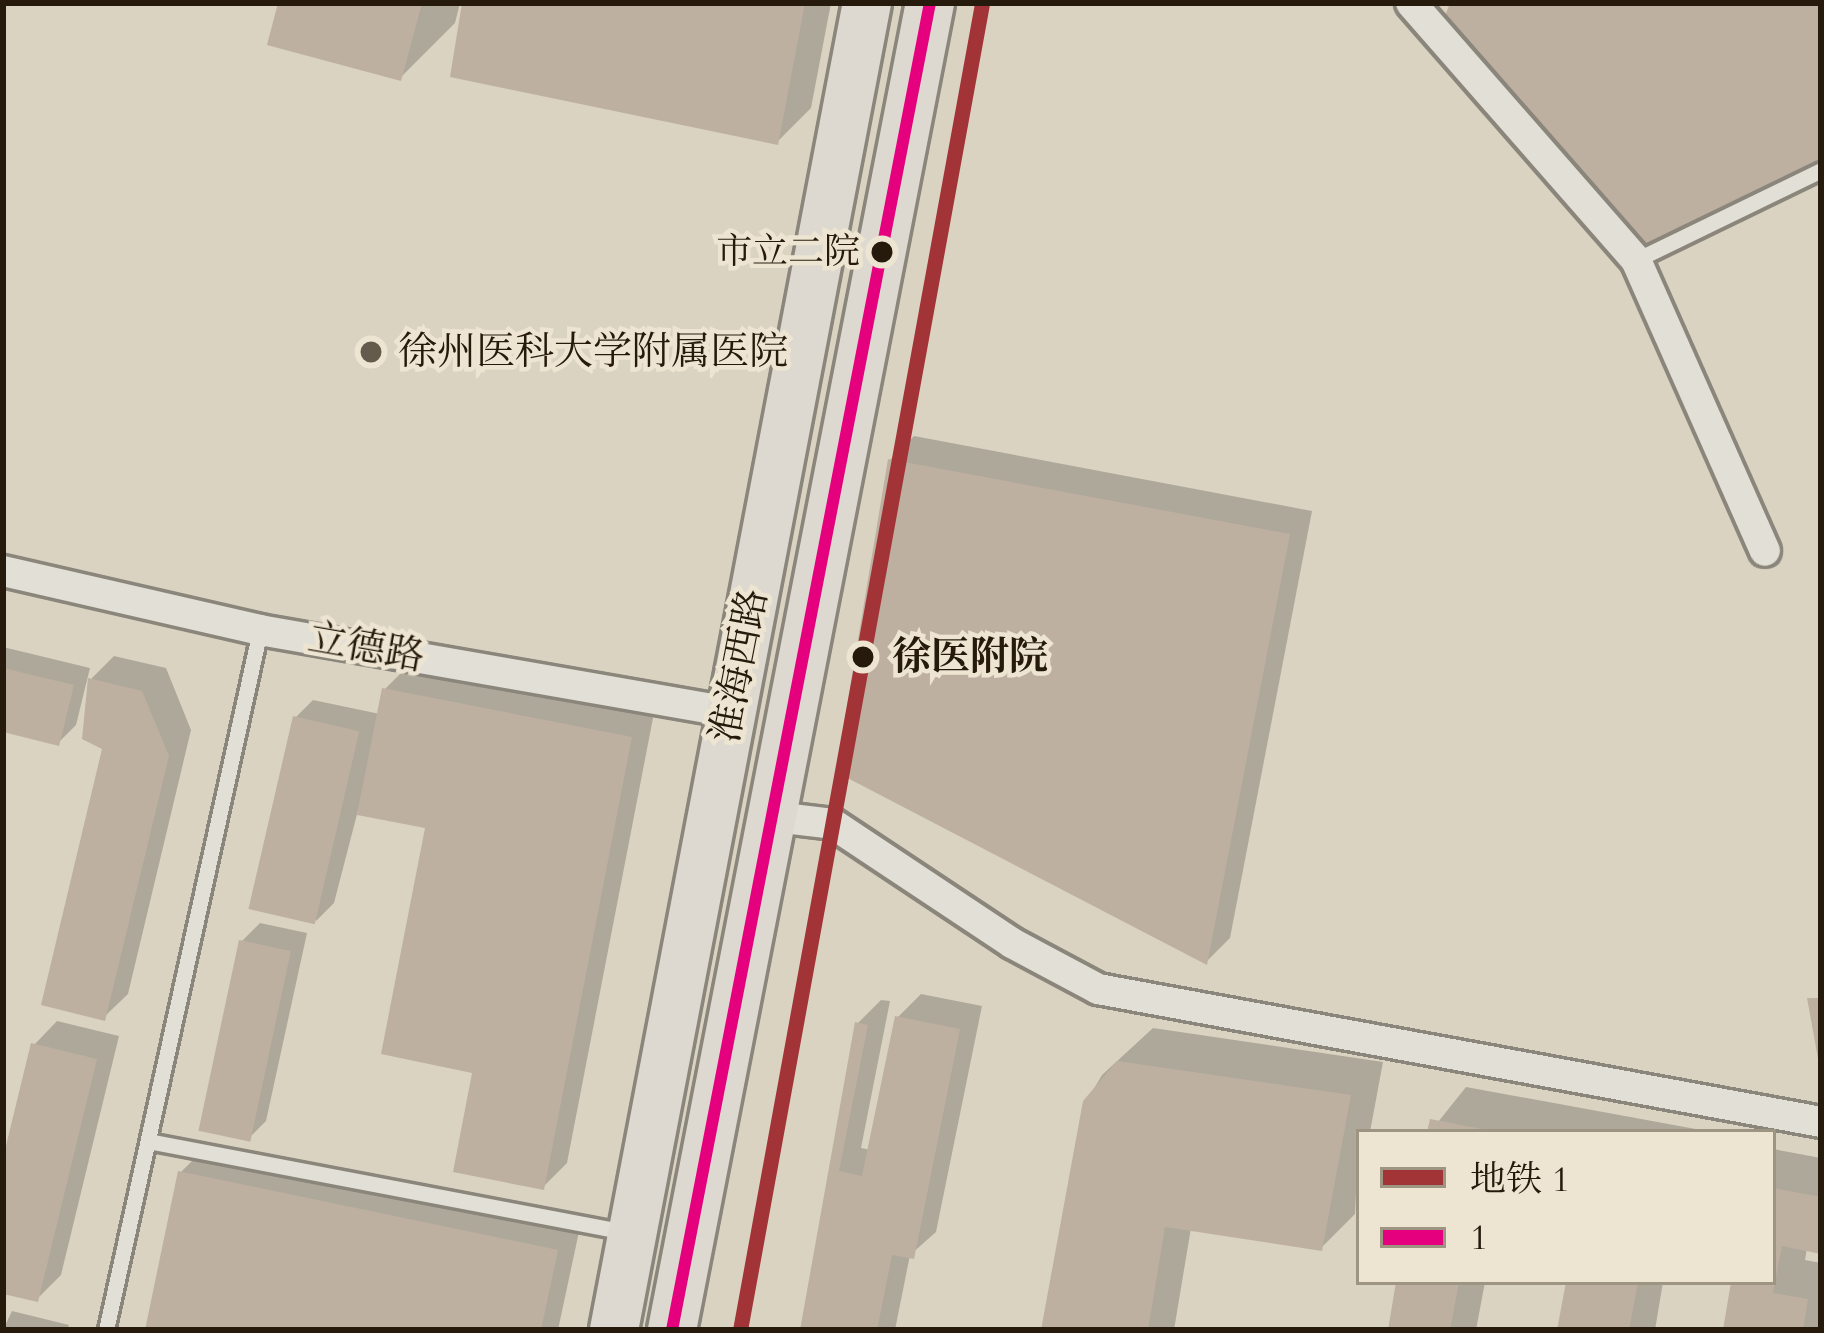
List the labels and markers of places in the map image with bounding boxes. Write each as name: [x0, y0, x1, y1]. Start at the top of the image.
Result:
place label: 市立二院: [716, 230, 860, 274]
marker: 市立二院: [871, 241, 893, 263]
place label: 徐州医科大学附属医院: [398, 329, 788, 375]
marker: 徐州医科大学附属医院: [355, 336, 387, 368]
place label: 徐医附院: [892, 634, 1048, 680]
marker: 徐医附院: [846, 640, 880, 674]

